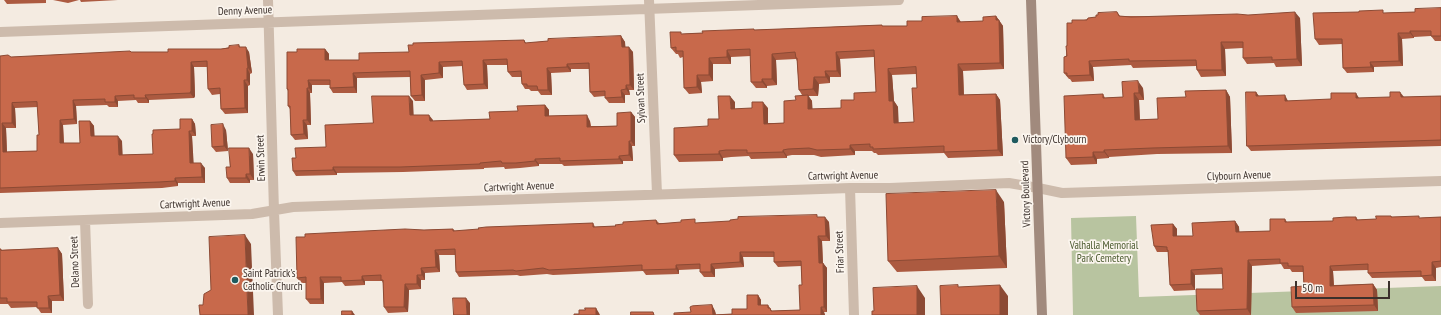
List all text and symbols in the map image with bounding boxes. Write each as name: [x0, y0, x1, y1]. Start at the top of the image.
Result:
street label: Denny Avenue: [218, 3, 272, 19]
street label: Sylvan Street: [634, 73, 648, 123]
place label: Victory/Clybourn: [1023, 133, 1086, 147]
street label: Erwin Street: [254, 135, 268, 181]
marker: Victory/Clybourn: [1010, 135, 1020, 145]
street label: Victory Boulevard: [1018, 160, 1034, 228]
street label: Clybourn Avenue: [1207, 168, 1271, 184]
street label: Cartwright Avenue: [808, 169, 878, 183]
street label: Cartwright Avenue: [484, 179, 554, 195]
street label: Cartwright Avenue: [160, 196, 230, 212]
street label: Friar Street: [833, 231, 847, 273]
street label: Delano Street: [67, 236, 83, 288]
park label: Valhalla Memorial Park Cemetery: [1070, 239, 1138, 265]
place label: Saint Patrick's Catholic Church: [243, 267, 303, 293]
scale bar: [1297, 273, 1392, 299]
marker: Saint Patrick's Catholic Church: [230, 275, 240, 285]
text: 50 m: [1302, 280, 1323, 295]

